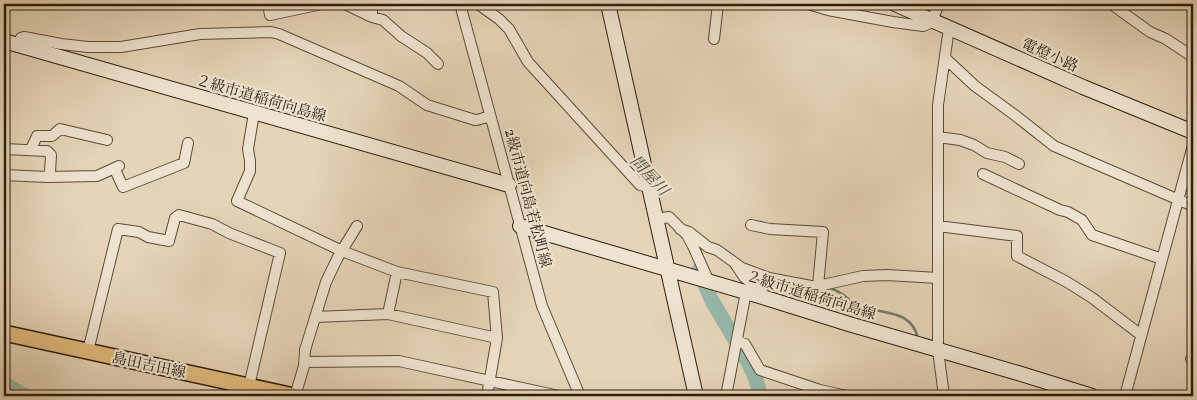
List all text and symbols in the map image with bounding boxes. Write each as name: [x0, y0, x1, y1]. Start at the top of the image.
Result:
street label: 電燈小路: [1018, 35, 1081, 78]
street label: ２級市道稲荷向島線: [193, 71, 328, 128]
street label: 2級市道向島若松町線: [498, 127, 555, 270]
water label: 問屋川: [624, 151, 674, 203]
street label: ２級市道稲荷向島線: [743, 267, 878, 326]
street label: 島田吉田線: [110, 348, 188, 385]

